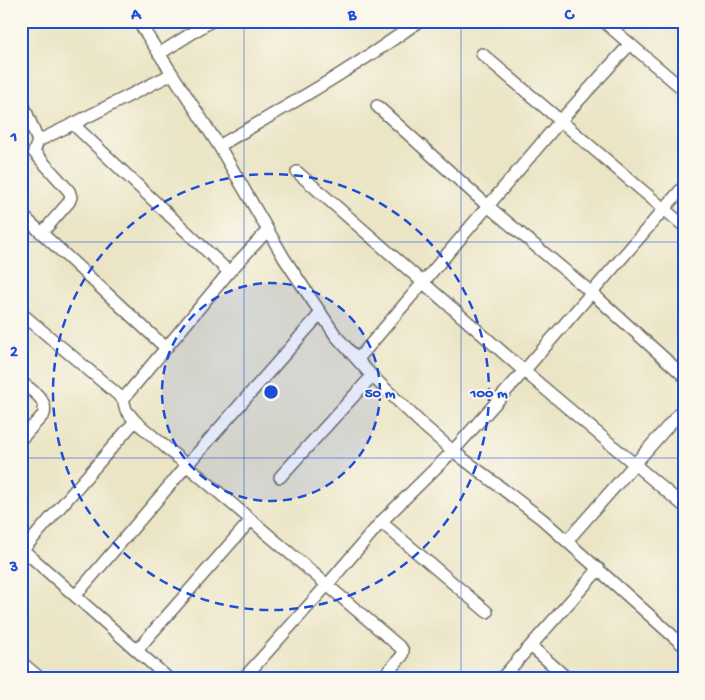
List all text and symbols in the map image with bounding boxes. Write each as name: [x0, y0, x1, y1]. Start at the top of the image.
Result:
text: A: [130, 7, 142, 26]
text: B: [347, 7, 357, 26]
text: C: [564, 7, 575, 26]
text: 1: [10, 129, 17, 148]
text: 2: [10, 344, 18, 363]
centre of rings: [262, 383, 280, 401]
text: 50 m: [365, 385, 396, 403]
text: 100 m: [469, 385, 508, 403]
text: 3: [9, 559, 18, 578]

